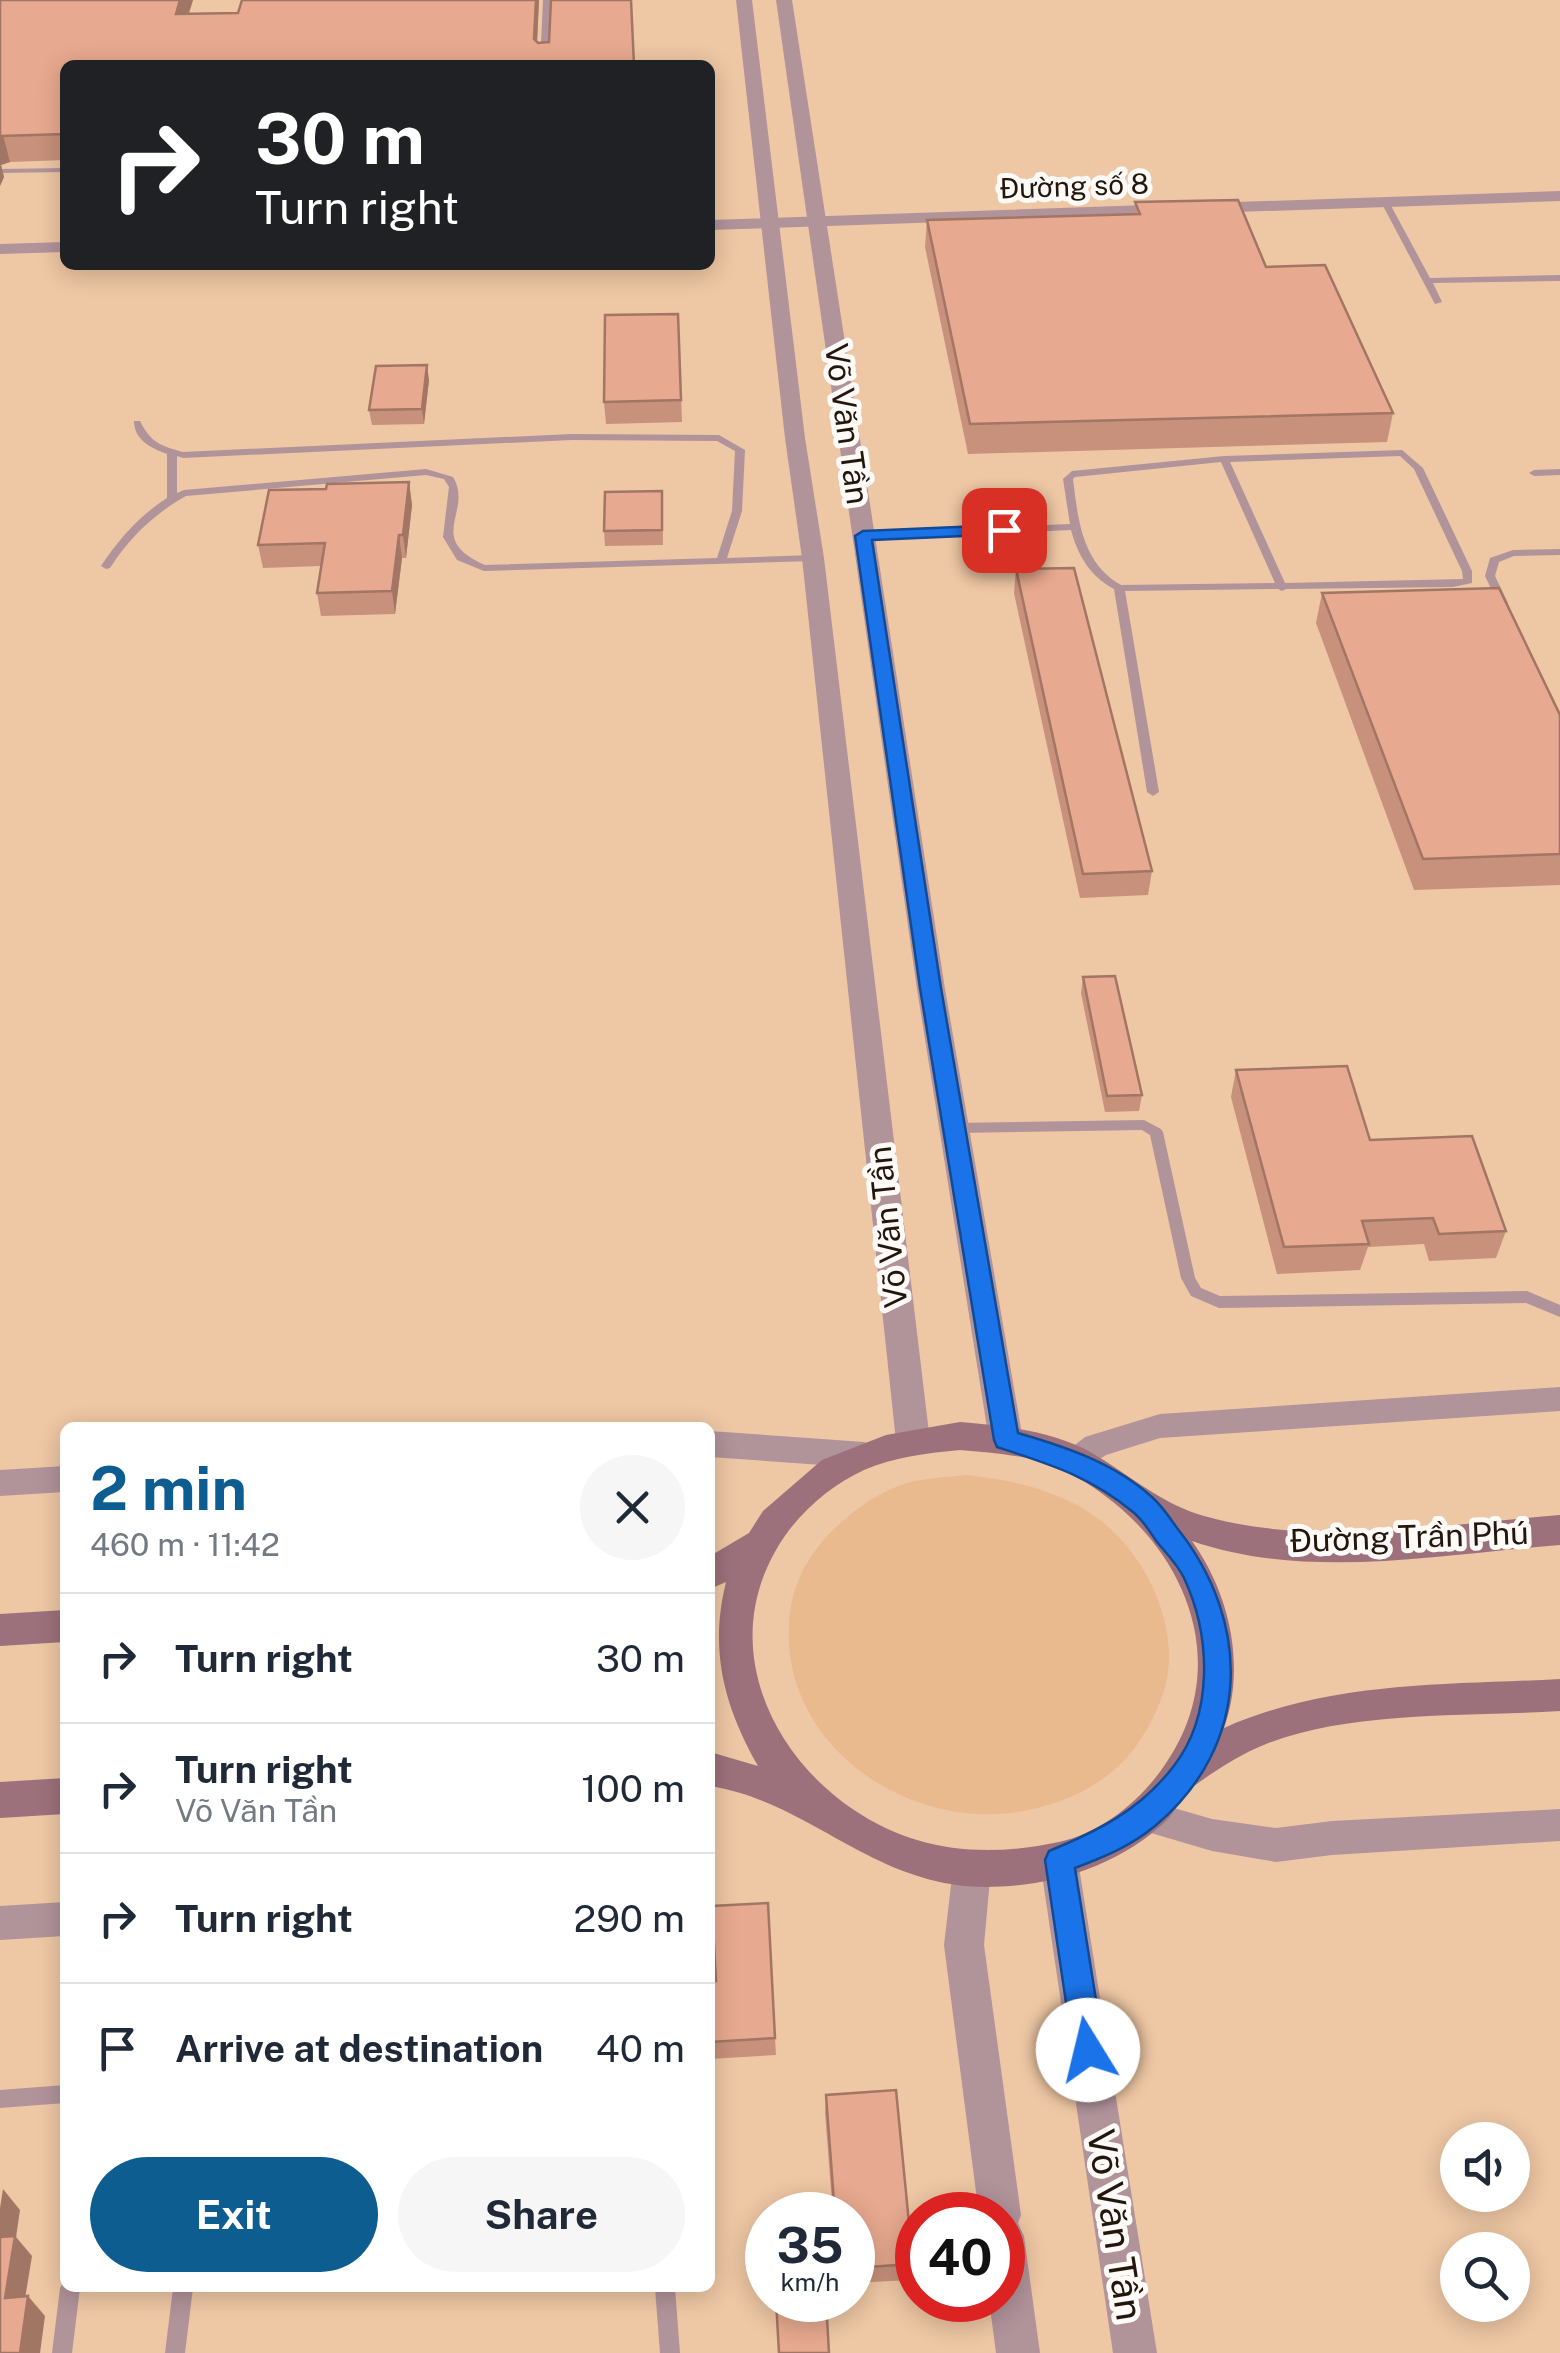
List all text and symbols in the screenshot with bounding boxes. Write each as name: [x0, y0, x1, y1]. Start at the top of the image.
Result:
text: 30 m: [255, 97, 425, 180]
icon: right: [90, 100, 220, 230]
street label: Đường số 8: [999, 166, 1149, 205]
text: Turn right: [255, 181, 459, 234]
street label: Võ Văn Tần: [818, 341, 877, 507]
pin: [962, 488, 1047, 573]
icon: arrive: [977, 503, 1032, 558]
street label: Võ Văn Tần: [861, 1144, 914, 1310]
text: 2 min: [90, 1453, 247, 1524]
button: close: [580, 1455, 685, 1560]
street label: Đường Trần Phú: [1289, 1514, 1529, 1559]
text: 460 m · 11:42: [90, 1526, 280, 1563]
icon: right: [90, 1631, 145, 1686]
text: Turn right: [175, 1636, 353, 1681]
text: 30 m: [596, 1636, 685, 1681]
text: Turn right: [175, 1747, 353, 1792]
icon: right: [90, 1761, 145, 1816]
text: 100 m: [581, 1766, 685, 1811]
text: Võ Văn Tần: [175, 1792, 337, 1829]
icon: right: [90, 1891, 145, 1946]
text: Turn right: [175, 1896, 353, 1941]
text: 290 m: [574, 1896, 685, 1941]
position arrow: [1036, 1998, 1140, 2102]
icon: arrive: [90, 2021, 145, 2076]
text: Arrive at destination: [175, 2026, 543, 2071]
text: 40 m: [596, 2026, 685, 2071]
map controls: [1440, 2122, 1530, 2322]
button: sound: [1440, 2122, 1530, 2212]
street label: Võ Văn Tần: [1078, 2126, 1153, 2324]
button: Exit: [90, 2157, 378, 2272]
button: Share: [398, 2157, 685, 2272]
speed limit sign: 40: [895, 2192, 1025, 2322]
text: 35: [776, 2215, 844, 2274]
button: search: [1440, 2232, 1530, 2322]
text: km/h: [781, 2267, 839, 2297]

